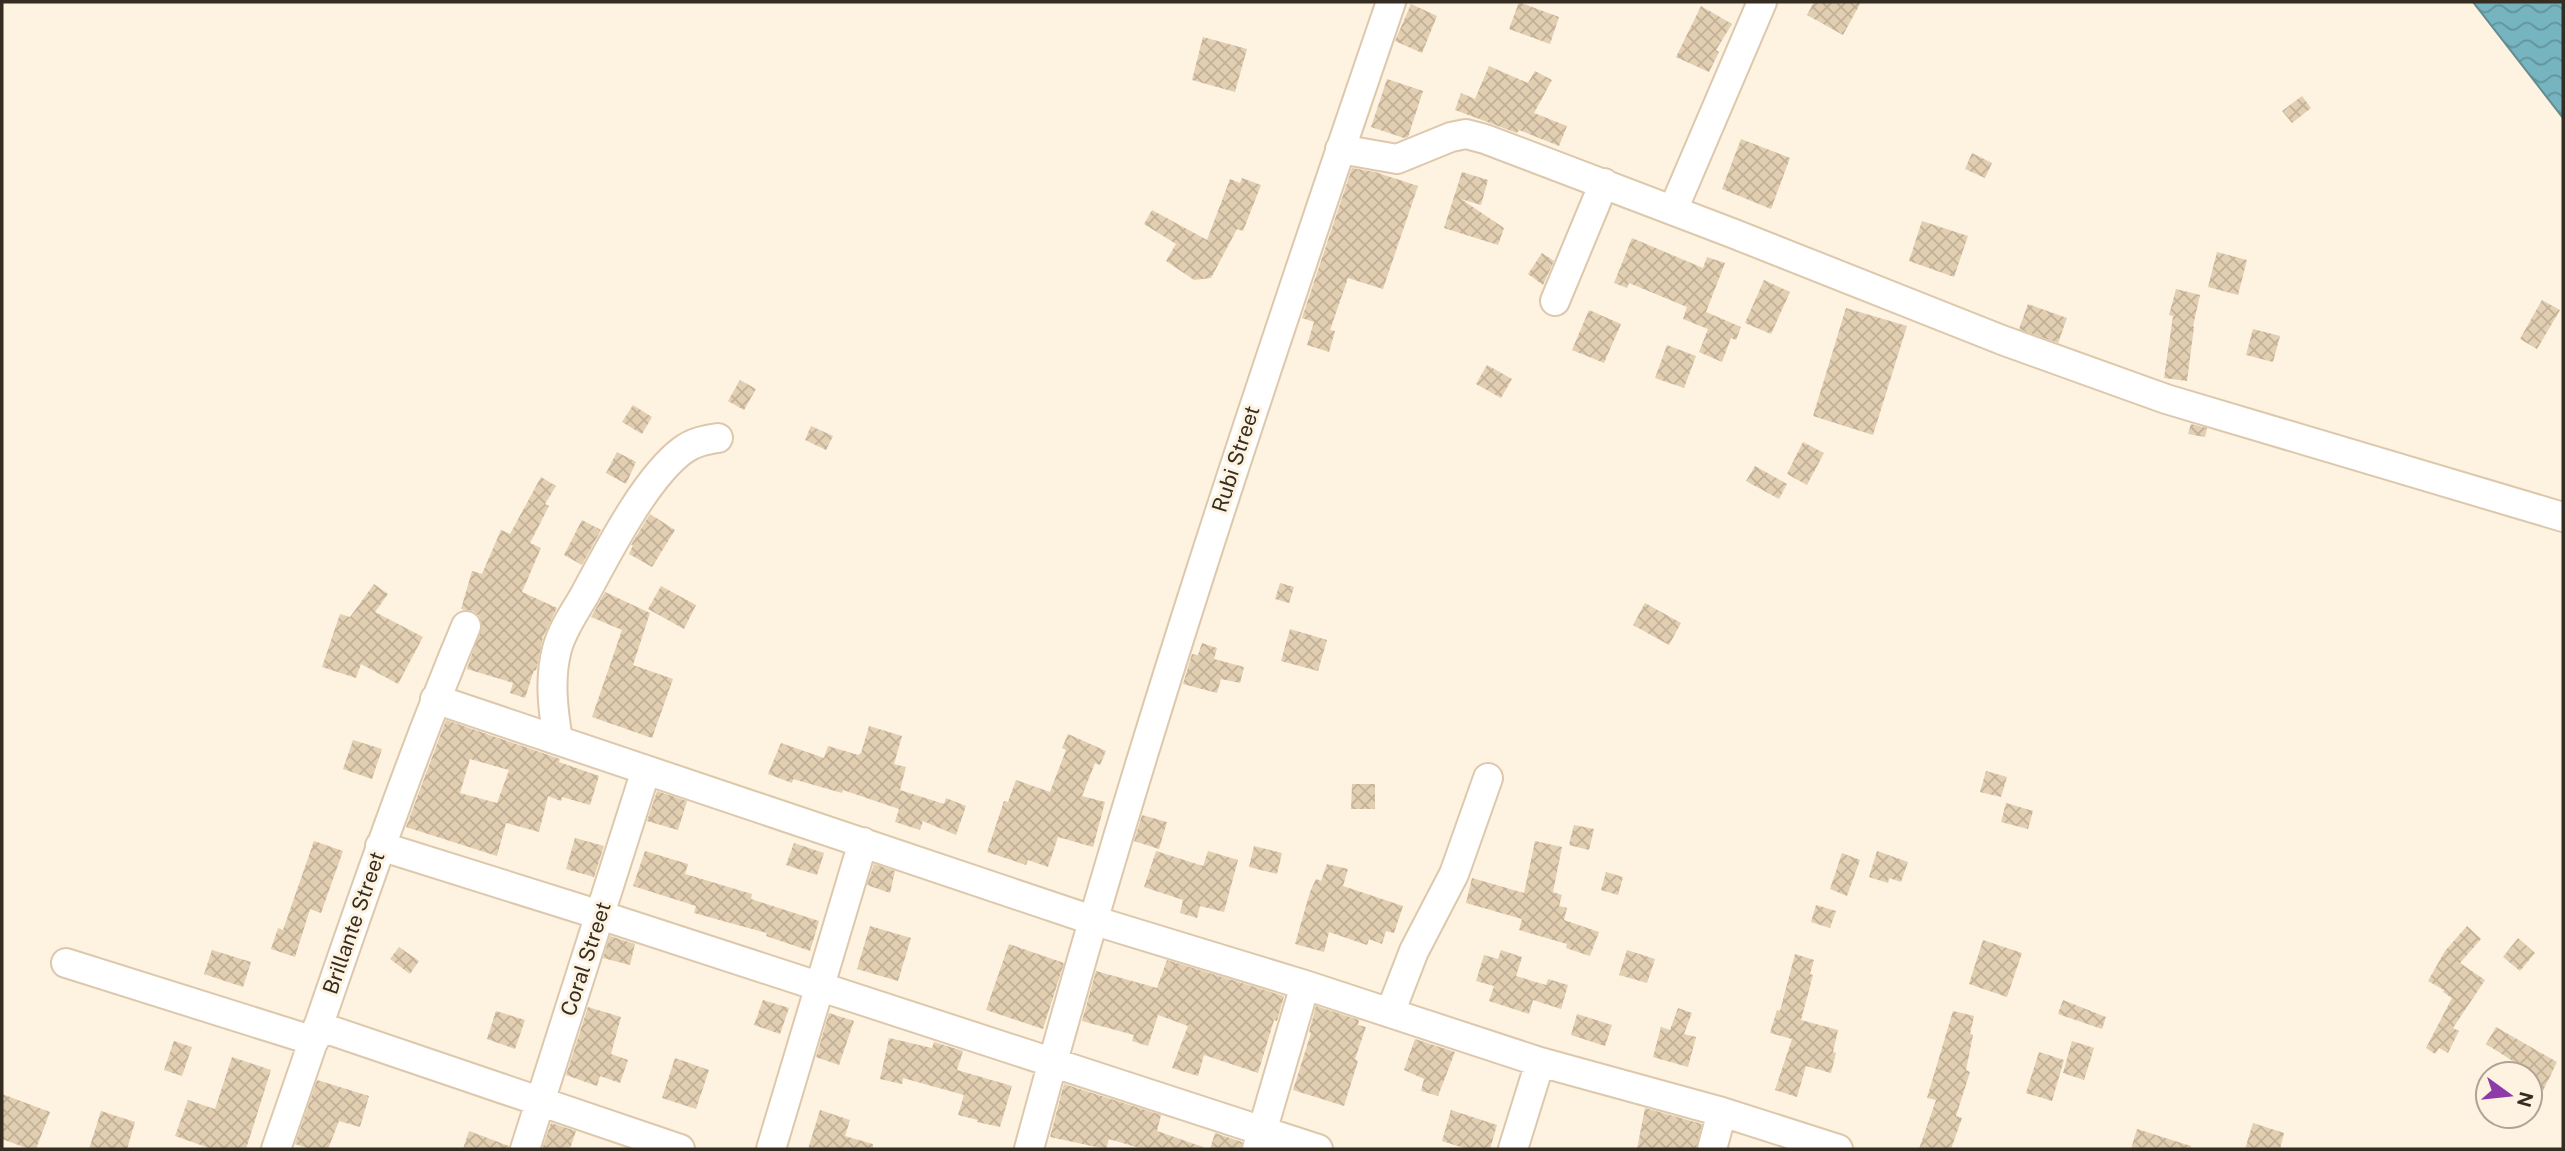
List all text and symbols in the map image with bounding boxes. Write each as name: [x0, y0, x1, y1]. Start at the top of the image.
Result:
street label: Rubi Street: [1207, 402, 1264, 515]
street label: Brillante Street: [317, 848, 390, 997]
street label: Coral Street: [555, 899, 616, 1019]
north arrow: [2474, 1060, 2544, 1130]
text: N: [2513, 1089, 2538, 1109]

